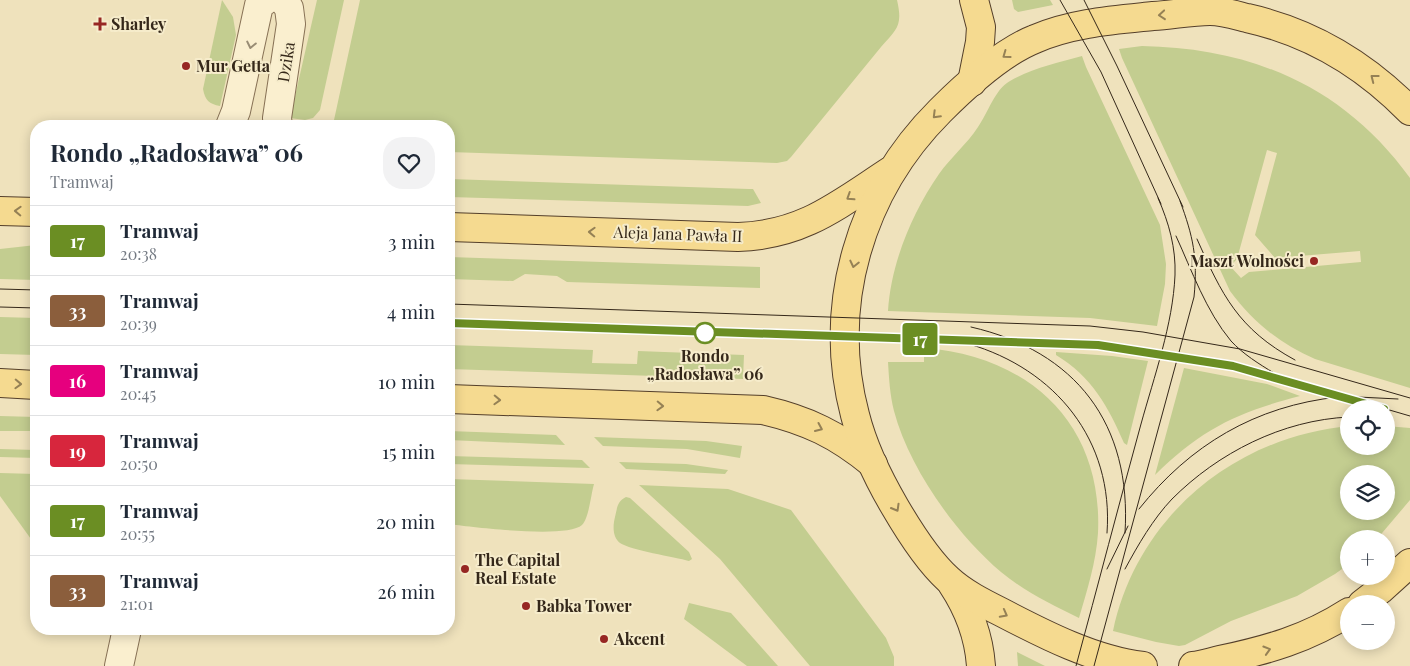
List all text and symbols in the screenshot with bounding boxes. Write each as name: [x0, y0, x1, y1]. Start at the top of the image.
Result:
one-way arrow: [1158, 10, 1166, 21]
place label: Sharley: [111, 13, 167, 34]
marker: Sharley: [93, 17, 107, 31]
one-way arrow: [246, 40, 257, 49]
street label: Dzika: [272, 40, 299, 84]
one-way arrow: [1002, 49, 1012, 58]
place label: Mur Getta: [196, 55, 271, 76]
marker: Mur Getta: [180, 60, 192, 72]
one-way arrow: [1371, 76, 1380, 84]
one-way arrow: [933, 109, 942, 118]
text: Rondo „Radosława” 06: [50, 136, 303, 168]
button: heart: [383, 137, 435, 189]
text: Tramwaj: [50, 171, 114, 192]
one-way arrow: [847, 191, 856, 200]
one-way arrow: [14, 206, 22, 216]
text: Tramwaj: [120, 217, 199, 243]
street label: Aleja Jana Pawła II: [612, 221, 743, 246]
one-way arrow: [588, 227, 596, 237]
text: 3 min: [388, 228, 435, 254]
text: 17: [70, 229, 85, 253]
text: 20:38: [120, 243, 157, 264]
place label: Maszt Wolności: [1190, 250, 1304, 271]
marker: Maszt Wolności: [1308, 255, 1320, 267]
one-way arrow: [849, 260, 859, 269]
text: Tramwaj: [120, 287, 199, 313]
text: 4 min: [387, 298, 435, 324]
text: 33: [69, 299, 86, 323]
text: 20:39: [120, 313, 157, 334]
marker: Rondo „Radosława” 06: [694, 322, 716, 344]
line badge: 17: [898, 323, 942, 355]
text: 17: [912, 327, 928, 351]
place label: Rondo „Radosława” 06: [647, 345, 763, 384]
text: Tramwaj: [120, 357, 199, 383]
text: 10 min: [378, 368, 435, 394]
text: 16: [69, 369, 86, 393]
one-way arrow: [14, 379, 22, 389]
text: 20:45: [120, 383, 156, 404]
one-way arrow: [494, 395, 502, 405]
map controls: [1340, 400, 1395, 650]
button: locate: [1340, 400, 1395, 455]
one-way arrow: [656, 401, 664, 411]
one-way arrow: [814, 422, 823, 433]
text: Tramwaj: [120, 427, 199, 453]
text: 15 min: [382, 438, 435, 464]
text: 19: [69, 439, 86, 463]
text: 20:50: [120, 453, 158, 474]
button: layers: [1340, 465, 1395, 520]
text: Tramwaj: [120, 497, 199, 523]
one-way arrow: [889, 503, 899, 512]
text: 20 min: [376, 508, 435, 534]
text: 17: [70, 509, 85, 533]
text: 20:55: [120, 523, 155, 544]
button: +: [1340, 530, 1395, 585]
place label: The Capital Real Estate: [475, 549, 560, 588]
marker: The Capital Real Estate: [459, 563, 471, 575]
text: Tramwaj: [120, 567, 199, 593]
text: 26 min: [378, 578, 435, 604]
text: 33: [69, 579, 86, 603]
text: 21:01: [120, 593, 153, 614]
place label: Babka Tower: [536, 595, 632, 616]
button: −: [1340, 595, 1395, 650]
marker: Babka Tower: [520, 600, 532, 612]
one-way arrow: [999, 608, 1008, 618]
place label: Akcent: [613, 628, 665, 649]
marker: Akcent: [598, 633, 610, 645]
one-way arrow: [1262, 645, 1270, 655]

